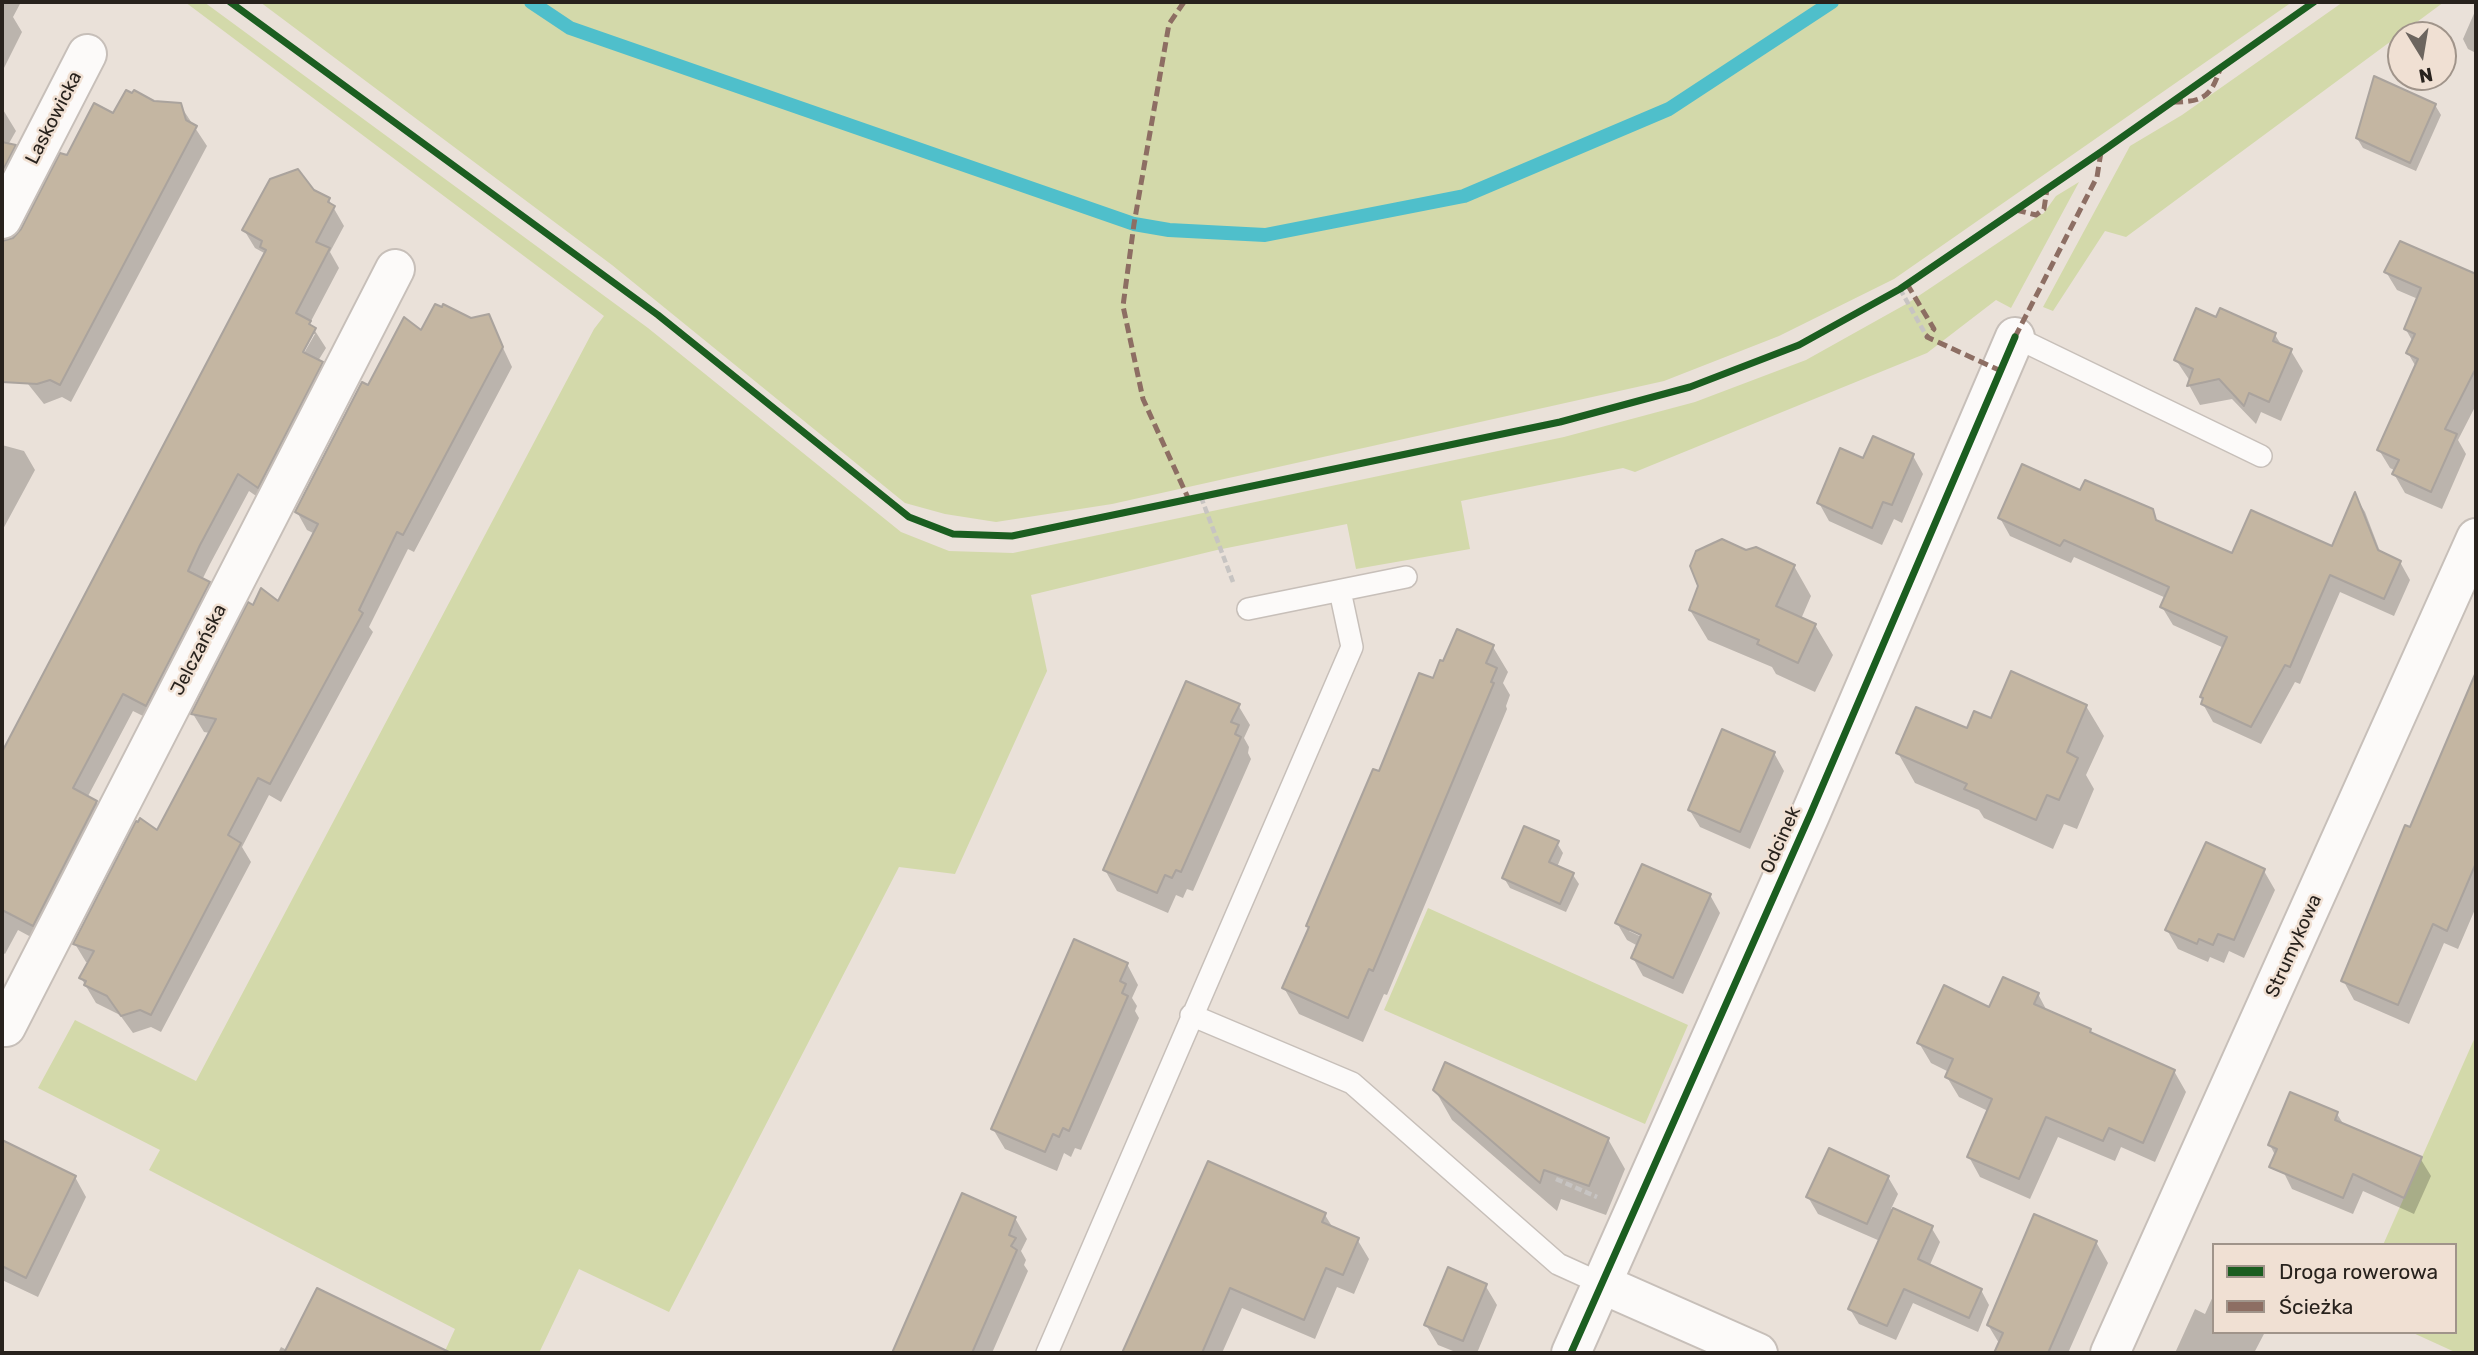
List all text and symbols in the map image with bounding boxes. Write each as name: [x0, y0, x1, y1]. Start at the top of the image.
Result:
north arrow: [2387, 21, 2457, 91]
text: N: [2417, 63, 2435, 88]
street label: Laskowicka: [21, 68, 87, 168]
street label: Jelczańska: [166, 601, 232, 699]
street label: Odcinek: [1756, 803, 1806, 877]
street label: Strumykowa: [2261, 891, 2327, 1001]
legend: [2212, 1243, 2457, 1334]
text: Droga rowerowa: [2279, 1259, 2438, 1284]
text: Ścieżka: [2279, 1294, 2353, 1319]

